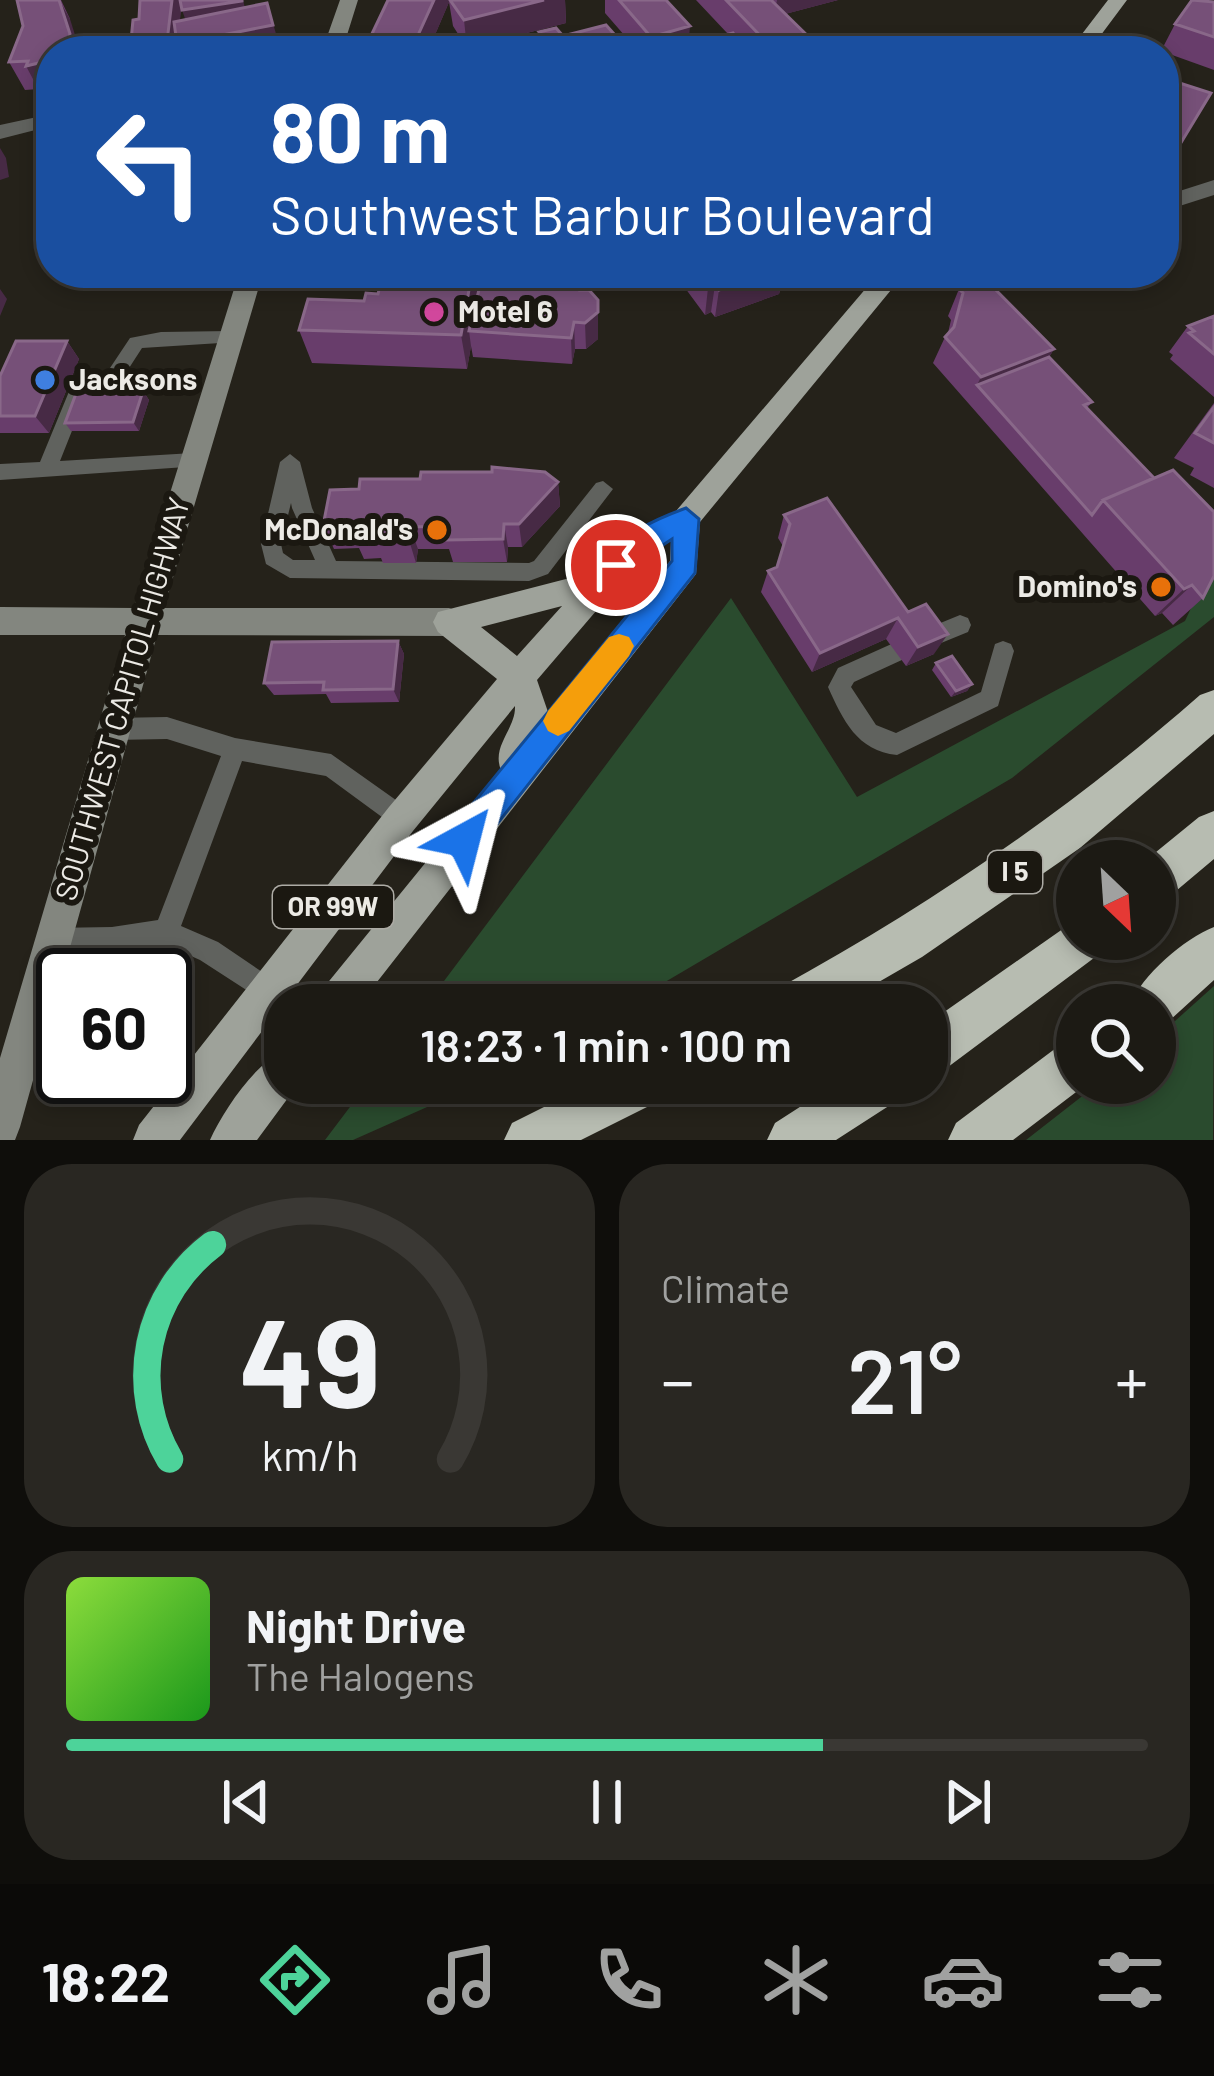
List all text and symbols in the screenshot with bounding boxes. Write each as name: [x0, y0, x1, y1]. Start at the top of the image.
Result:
text: 80 m: [270, 79, 450, 180]
icon: left: [72, 84, 228, 240]
text: Southwest Barbur Boulevard: [270, 181, 935, 246]
place label: Motel 6: [458, 292, 553, 328]
marker: Motel 6: [421, 299, 447, 325]
place label: Jacksons: [69, 360, 197, 396]
marker: Jacksons: [32, 367, 58, 393]
street label: SOUTHWEST CAPITOL HIGHWAY: [46, 493, 196, 904]
place label: McDonald's: [264, 510, 413, 546]
pin: [565, 514, 667, 616]
marker: McDonald's: [424, 517, 450, 543]
icon: arrive: [583, 532, 649, 598]
place label: Domino's: [1017, 567, 1137, 603]
marker: Domino's: [1148, 574, 1174, 600]
position arrow: [401, 777, 527, 903]
north arrow: [1056, 840, 1176, 960]
map controls: [1056, 840, 1176, 1104]
road number: I 5: [988, 851, 1042, 893]
road number: OR 99W: [273, 886, 393, 928]
speed limit sign: 60: [36, 948, 192, 1104]
button: search: [1056, 984, 1176, 1104]
text: 18:23 · 1 min · 100 m: [420, 1017, 792, 1071]
text: Climate: [661, 1264, 790, 1311]
text: 49: [239, 1283, 380, 1433]
text: 21°: [847, 1324, 962, 1432]
text: −: [661, 1339, 694, 1418]
text: +: [1115, 1339, 1148, 1418]
text: km/h: [261, 1427, 358, 1479]
text: Night Drive: [246, 1598, 466, 1652]
text: The Halogens: [246, 1652, 475, 1699]
icon: previous: [213, 1769, 279, 1835]
icon: pause: [574, 1769, 640, 1835]
icon: next: [935, 1769, 1001, 1835]
icon: directions: [253, 1938, 337, 2022]
icon: music: [420, 1938, 504, 2022]
icon: phone: [587, 1938, 671, 2022]
icon: climate: [754, 1938, 838, 2022]
icon: car: [921, 1938, 1005, 2022]
icon: filters: [1088, 1938, 1172, 2022]
text: 18:22: [42, 1948, 170, 2013]

